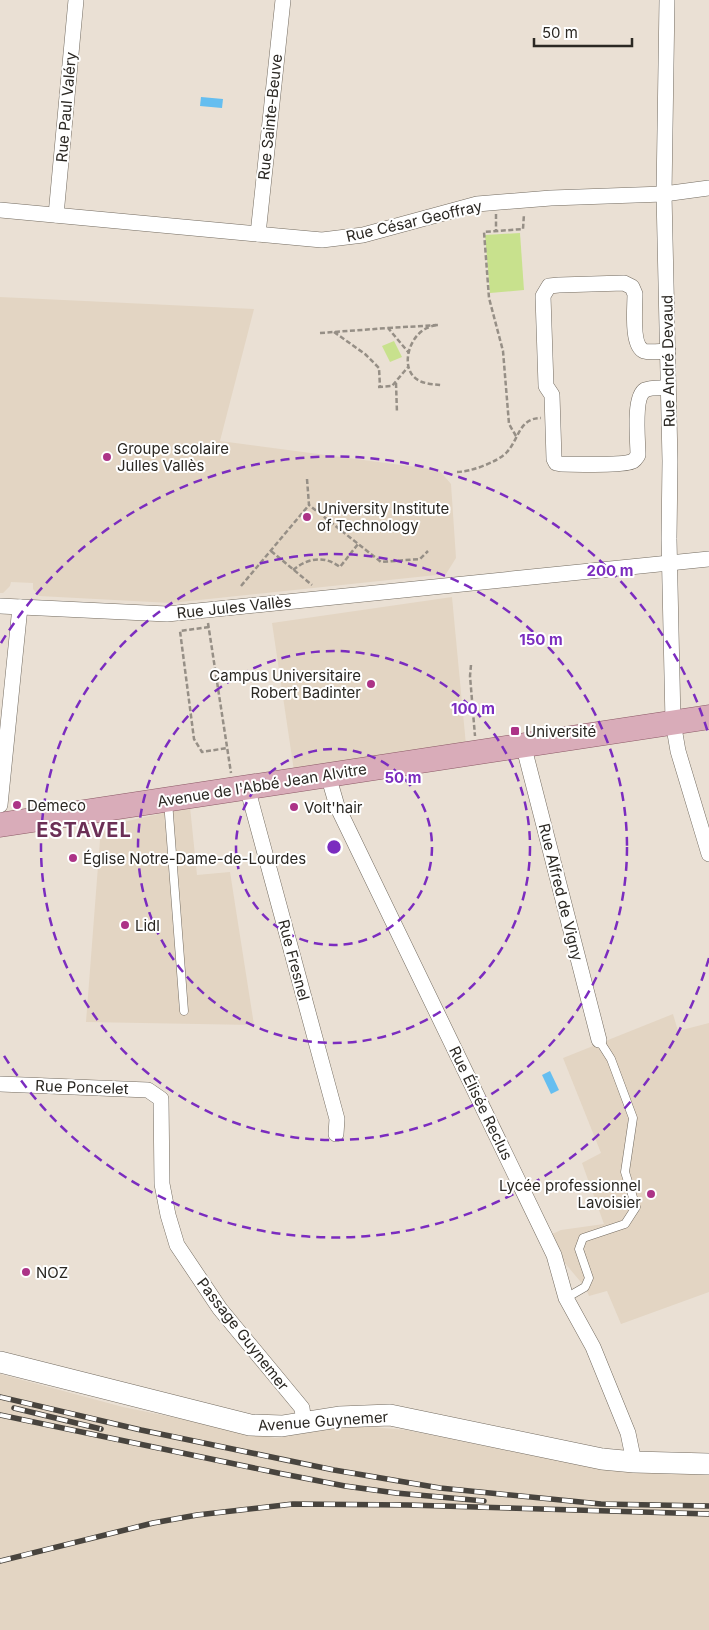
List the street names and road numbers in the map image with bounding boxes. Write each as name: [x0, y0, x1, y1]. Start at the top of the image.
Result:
street label: Rue Paul Valéry: [52, 50, 80, 163]
street label: Rue Sainte-Beuve: [254, 53, 286, 181]
street label: Rue César Geoffray: [344, 196, 484, 246]
street label: Rue André Devaud: [657, 295, 679, 427]
street label: Rue Jules Vallès: [176, 592, 292, 622]
street label: Avenue de l'Abbé Jean Alvitre: [156, 759, 368, 811]
street label: Rue Alfred de Vigny: [535, 821, 587, 963]
street label: Rue Fresnel: [274, 917, 314, 1003]
street label: Rue Élisée Reclus: [445, 1043, 517, 1163]
street label: Rue Poncelet: [35, 1076, 129, 1098]
street label: Passage Guynemer: [193, 1274, 293, 1395]
street label: Avenue Guynemer: [257, 1407, 389, 1435]

